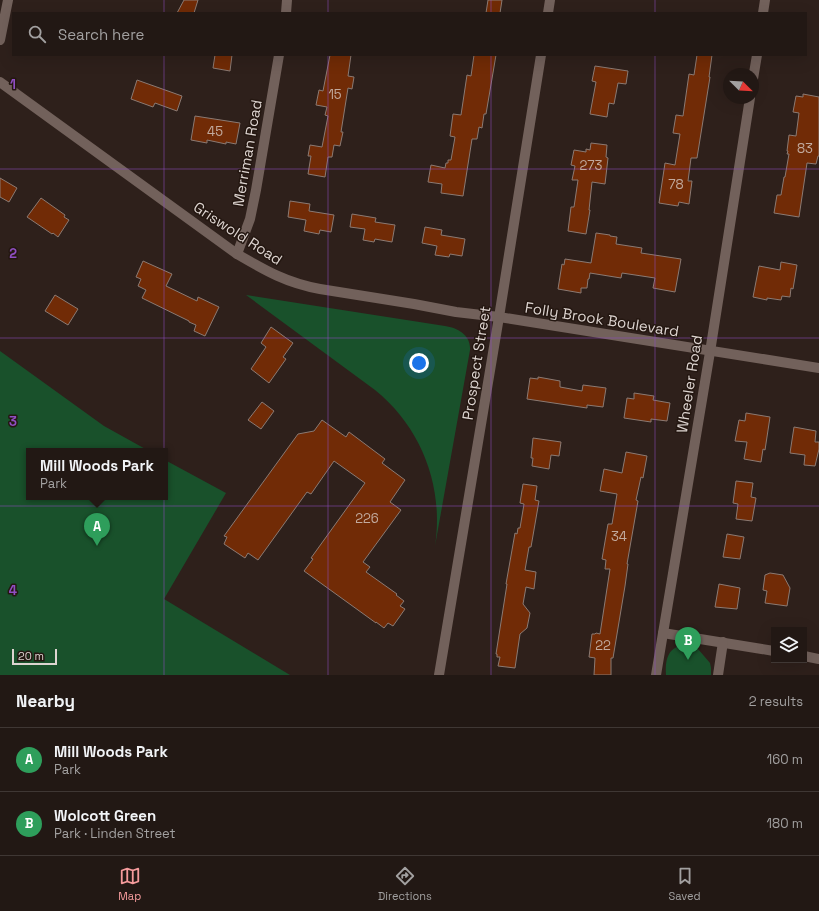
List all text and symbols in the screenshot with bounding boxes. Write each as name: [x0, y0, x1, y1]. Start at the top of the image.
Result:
search box: [12, 12, 807, 56]
icon: search: [26, 23, 48, 45]
text: Search here: [58, 25, 144, 44]
north arrow: [723, 68, 759, 104]
text: 1: [10, 76, 16, 93]
house number: 15: [328, 86, 342, 103]
street label: Merriman Road: [228, 98, 266, 208]
house number: 45: [207, 123, 223, 140]
house number: 83: [797, 140, 813, 157]
house number: 273: [580, 157, 603, 174]
house number: 78: [668, 176, 684, 193]
street label: Griswold Road: [190, 197, 286, 269]
text: 2: [9, 245, 17, 262]
street label: Folly Brook Boulevard: [524, 297, 680, 341]
street label: Prospect Street: [458, 304, 494, 421]
street label: Wheeler Road: [672, 334, 706, 434]
your location: [409, 353, 429, 373]
text: 3: [9, 413, 17, 430]
popup: [26, 448, 168, 500]
text: Mill Woods Park: [40, 456, 154, 475]
text: Park: [40, 475, 67, 492]
house number: 226: [355, 510, 379, 527]
pin: A: [84, 513, 110, 546]
house number: 34: [611, 528, 627, 545]
text: 4: [9, 582, 17, 599]
pin: B: [675, 627, 701, 660]
map controls: [771, 627, 807, 663]
button: layers: [771, 627, 807, 663]
house number: 22: [595, 637, 611, 654]
scale bar: [12, 647, 57, 666]
text: 20 m: [18, 649, 44, 663]
text: Nearby: [16, 690, 75, 712]
text: 2 results: [749, 693, 803, 710]
text: Mill Woods Park: [54, 742, 168, 761]
text: A: [25, 751, 33, 768]
text: 160 m: [767, 751, 803, 768]
text: Park: [54, 761, 81, 778]
text: Wolcott Green: [54, 806, 156, 825]
text: B: [25, 815, 33, 832]
text: 180 m: [767, 815, 803, 832]
text: Park · Linden Street: [54, 825, 176, 842]
tab: Map: [118, 865, 141, 903]
tab: Directions: [378, 865, 432, 903]
tab: Saved: [669, 865, 701, 903]

